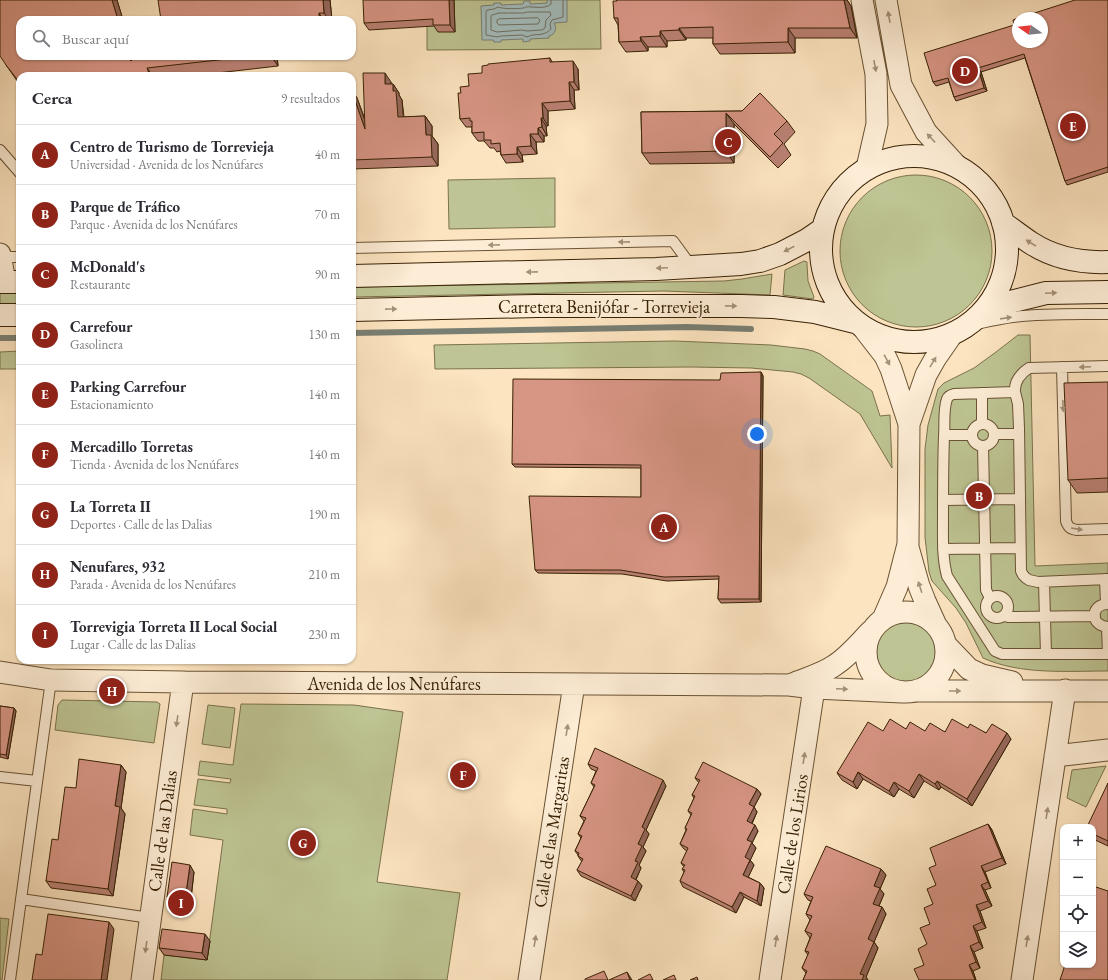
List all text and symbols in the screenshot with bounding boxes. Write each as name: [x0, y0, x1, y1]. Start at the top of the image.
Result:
one-way arrow: [886, 11, 892, 23]
north arrow: [1012, 12, 1048, 48]
search box: [16, 16, 356, 60]
icon: search: [30, 27, 52, 49]
text: Buscar aquí: [62, 29, 129, 48]
pin: D: [952, 56, 978, 86]
one-way arrow: [872, 60, 878, 72]
text: Cerca: [32, 87, 72, 109]
text: 9 resultados: [281, 90, 340, 107]
pin: E: [1060, 111, 1086, 141]
pin: C: [715, 127, 741, 157]
one-way arrow: [927, 133, 936, 142]
text: Centro de Turismo de Torrevieja: [70, 137, 274, 156]
text: A: [40, 146, 50, 163]
text: 40 m: [315, 146, 340, 163]
text: Universidad · Avenida de los Nenúfares: [70, 156, 263, 173]
text: Parque de Tráfico: [70, 197, 180, 216]
text: B: [41, 206, 49, 223]
text: 70 m: [315, 206, 340, 223]
text: Parque · Avenida de los Nenúfares: [70, 216, 238, 233]
one-way arrow: [617, 239, 630, 245]
one-way arrow: [1025, 239, 1037, 246]
one-way arrow: [487, 242, 500, 248]
one-way arrow: [784, 246, 795, 252]
text: McDonald's: [70, 257, 145, 276]
one-way arrow: [656, 265, 668, 272]
text: C: [40, 266, 50, 283]
text: 90 m: [315, 266, 340, 283]
one-way arrow: [526, 268, 538, 275]
text: Restaurante: [70, 276, 130, 293]
one-way arrow: [1045, 290, 1058, 296]
street label: Carretera Benijófar - Torrevieja: [498, 295, 711, 318]
one-way arrow: [725, 303, 738, 309]
one-way arrow: [385, 306, 398, 312]
one-way arrow: [999, 315, 1012, 321]
text: Carrefour: [70, 317, 133, 336]
text: D: [40, 326, 50, 343]
text: 130 m: [309, 326, 340, 343]
text: Gasolinera: [70, 336, 123, 353]
one-way arrow: [883, 354, 890, 366]
one-way arrow: [930, 356, 937, 368]
one-way arrow: [1079, 363, 1091, 370]
text: Parking Carrefour: [70, 377, 186, 396]
text: E: [41, 386, 49, 403]
text: 140 m: [309, 386, 340, 403]
text: Estacionamiento: [70, 396, 154, 413]
one-way arrow: [1060, 400, 1066, 413]
your location: [747, 424, 767, 444]
text: Mercadillo Torretas: [70, 437, 193, 456]
text: F: [41, 446, 49, 463]
text: 140 m: [309, 446, 340, 463]
text: Tienda · Avenida de los Nenúfares: [70, 456, 239, 473]
pin: B: [966, 481, 992, 511]
text: La Torreta II: [70, 497, 151, 516]
text: G: [40, 506, 50, 523]
text: 190 m: [309, 506, 340, 523]
pin: A: [651, 512, 677, 542]
text: Deportes · Calle de las Dalias: [70, 516, 212, 533]
one-way arrow: [1071, 526, 1083, 532]
text: Nenufares, 932: [70, 557, 165, 576]
text: H: [40, 566, 50, 583]
text: 210 m: [309, 566, 340, 583]
text: Parada · Avenida de los Nenúfares: [70, 576, 236, 593]
one-way arrow: [917, 581, 923, 593]
text: Torrevigia Torreta II Local Social: [70, 617, 277, 636]
text: I: [43, 626, 47, 643]
text: 230 m: [309, 626, 340, 643]
text: Lugar · Calle de las Dalias: [70, 636, 196, 653]
street label: Avenida de los Nenúfares: [306, 672, 481, 695]
pin: H: [99, 676, 125, 706]
one-way arrow: [836, 686, 848, 693]
one-way arrow: [949, 688, 962, 694]
one-way arrow: [174, 715, 180, 727]
one-way arrow: [564, 724, 570, 736]
one-way arrow: [801, 752, 807, 764]
street label: Calle de las Margaritas: [528, 754, 574, 909]
pin: F: [450, 760, 476, 790]
street label: Calle de las Dalias: [142, 769, 182, 893]
street label: Calle de los Lirios: [771, 772, 813, 896]
one-way arrow: [1044, 807, 1050, 819]
map controls: [1060, 824, 1096, 968]
button: +: [1060, 824, 1096, 860]
pin: G: [290, 828, 316, 858]
button: −: [1060, 860, 1096, 896]
pin: I: [168, 888, 194, 918]
button: locate: [1060, 896, 1096, 932]
button: layers: [1060, 932, 1096, 968]
one-way arrow: [532, 935, 538, 948]
one-way arrow: [773, 935, 779, 948]
one-way arrow: [1024, 935, 1030, 948]
one-way arrow: [143, 941, 149, 953]

